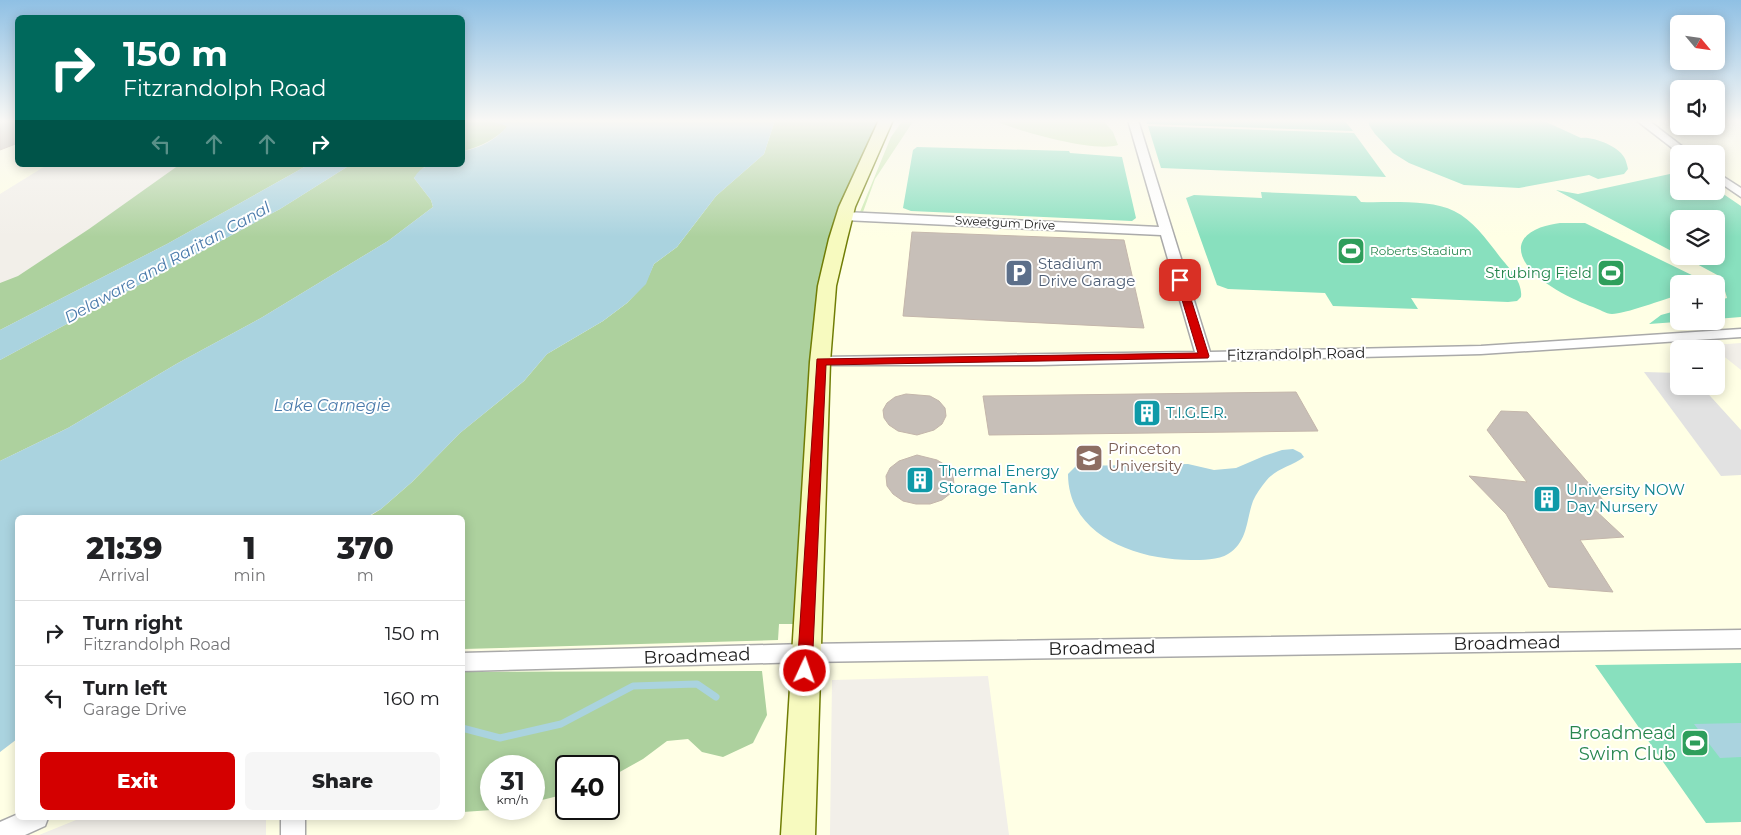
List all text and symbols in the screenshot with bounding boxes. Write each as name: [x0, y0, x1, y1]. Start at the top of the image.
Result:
north arrow: [1670, 15, 1725, 70]
map controls: [1670, 15, 1725, 395]
text: 150 m: [123, 32, 228, 75]
icon: right: [40, 35, 105, 100]
text: Fitzrandolph Road: [123, 75, 326, 102]
button: sound: [1670, 80, 1725, 135]
icon: left: [147, 130, 175, 158]
icon: ahead: [200, 130, 228, 158]
icon: ahead: [253, 130, 281, 158]
icon: right: [306, 130, 334, 158]
button: search: [1670, 145, 1725, 200]
water label: Delaware and Raritan Canal: [61, 197, 274, 327]
button: layers: [1670, 210, 1725, 265]
street label: Sweetgum Drive: [955, 212, 1056, 233]
sports icon: Roberts Stadium: [1336, 236, 1366, 266]
place label: Roberts Stadium: [1370, 243, 1472, 258]
place label: Stadium Drive Garage: [1038, 254, 1135, 290]
parking icon: Stadium Drive Garage: [1004, 258, 1034, 288]
sports icon: Strubing Field: [1596, 258, 1626, 288]
pin: [1159, 259, 1201, 301]
place label: Strubing Field: [1485, 263, 1592, 282]
icon: arrive: [1166, 266, 1194, 294]
button: +: [1670, 275, 1725, 330]
button: −: [1670, 340, 1725, 395]
street label: Fitzrandolph Road: [1227, 343, 1365, 364]
water label: Lake Carnegie: [274, 396, 390, 415]
building icon: T.I.G.E.R.: [1132, 398, 1162, 428]
place label: T.I.G.E.R.: [1166, 403, 1227, 422]
place label: Princeton University: [1108, 439, 1183, 475]
school or university icon: Princeton University: [1074, 443, 1104, 473]
place label: Thermal Energy Storage Tank: [939, 461, 1060, 497]
building icon: Thermal Energy Storage Tank: [905, 465, 935, 495]
place label: University NOW Day Nursery: [1566, 480, 1685, 516]
building icon: University NOW Day Nursery: [1532, 484, 1562, 514]
text: 21:39: [86, 530, 162, 567]
text: 1: [244, 530, 256, 567]
text: 370: [337, 530, 394, 567]
text: Arrival: [99, 566, 150, 585]
text: min: [234, 566, 266, 585]
text: m: [357, 566, 374, 585]
text: Turn right: [83, 612, 183, 635]
icon: right: [40, 619, 68, 647]
text: 150 m: [385, 622, 440, 645]
street label: Broadmead: [1453, 631, 1561, 655]
text: Fitzrandolph Road: [83, 635, 231, 654]
street label: Broadmead: [1048, 636, 1156, 660]
street label: Broadmead: [643, 643, 751, 669]
position arrow: [778, 644, 830, 696]
text: Turn left: [83, 677, 168, 700]
icon: left: [40, 684, 68, 712]
text: 160 m: [384, 687, 440, 710]
text: Garage Drive: [83, 700, 187, 719]
place label: Broadmead Swim Club: [1569, 722, 1676, 765]
sports icon: Broadmead Swim Club: [1680, 728, 1710, 758]
button: Exit: [40, 752, 235, 810]
button: Share: [245, 752, 440, 810]
speed limit sign: 40: [555, 755, 620, 820]
text: 31: [500, 766, 525, 796]
text: km/h: [496, 792, 529, 807]

